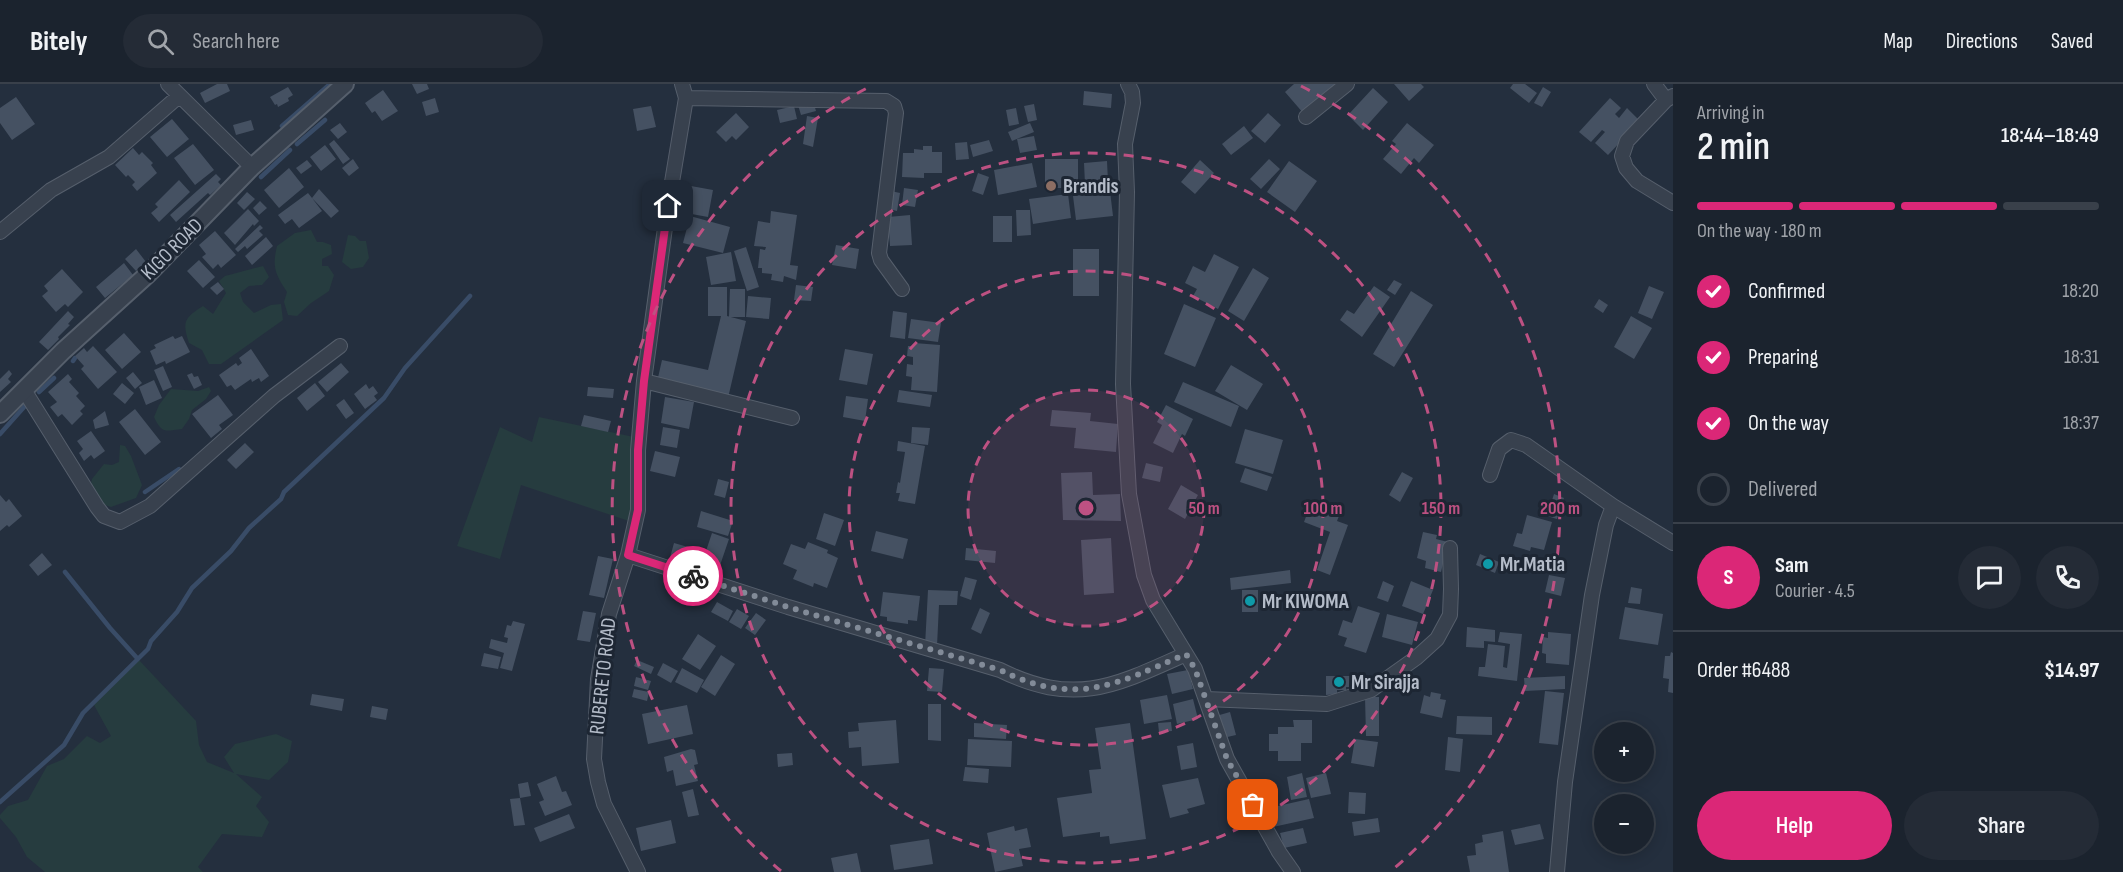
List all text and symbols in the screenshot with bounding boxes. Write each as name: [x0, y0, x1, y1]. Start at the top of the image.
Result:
search box: [123, 14, 543, 68]
text: Bitely: [30, 25, 87, 58]
icon: search: [144, 25, 177, 58]
text: Search here: [192, 28, 280, 55]
text: Map: [1883, 29, 1913, 54]
text: Directions: [1946, 29, 2018, 54]
text: Saved: [2051, 29, 2093, 54]
text: Arriving in: [1697, 101, 1765, 125]
text: 18:44–18:49: [2001, 122, 2099, 149]
text: 2 min: [1697, 124, 1770, 171]
place label: Brandis: [1063, 174, 1119, 199]
marker: Brandis: [1044, 179, 1058, 193]
pin: [642, 180, 693, 231]
icon: home: [651, 189, 684, 222]
street label: KIGO ROAD: [136, 213, 208, 285]
text: On the way · 180 m: [1697, 219, 1822, 243]
icon: check: [1697, 275, 1730, 308]
text: Confirmed: [1748, 278, 1825, 305]
text: 18:20: [2062, 279, 2099, 303]
icon: check: [1697, 341, 1730, 374]
text: Preparing: [1748, 344, 1818, 371]
text: 18:31: [2064, 345, 2099, 369]
icon: check: [1697, 407, 1730, 440]
text: On the way: [1748, 410, 1829, 437]
text: 18:37: [2063, 411, 2099, 435]
text: Delivered: [1748, 476, 1817, 503]
centre of rings: [1076, 498, 1096, 518]
text: 50 m: [1188, 498, 1220, 519]
text: 100 m: [1304, 498, 1343, 519]
text: 150 m: [1422, 498, 1460, 519]
text: 200 m: [1540, 498, 1580, 519]
courier: [663, 546, 723, 606]
button: chat: [1958, 546, 2021, 609]
button: phone: [2036, 546, 2099, 609]
place label: Mr.Matia: [1500, 552, 1565, 577]
text: Sam: [1775, 552, 1809, 579]
marker: Mr.Matia: [1481, 557, 1495, 571]
icon: bike: [677, 560, 710, 593]
text: S: [1724, 564, 1733, 591]
text: Courier · 4.5: [1775, 579, 1855, 603]
place label: Mr KIWOMA: [1262, 589, 1350, 614]
marker: Mr KIWOMA: [1243, 594, 1257, 608]
street label: RUBERETO ROAD: [584, 616, 622, 736]
text: Order #6488: [1697, 657, 1790, 684]
text: $14.97: [2044, 657, 2099, 684]
place label: Mr Sirajja: [1351, 670, 1420, 695]
marker: Mr Sirajja: [1332, 675, 1346, 689]
map controls: [1594, 722, 1654, 854]
button: +: [1594, 722, 1654, 782]
pin: [1227, 779, 1278, 830]
icon: bag: [1236, 788, 1269, 821]
button: Help: [1697, 791, 1892, 860]
button: Share: [1904, 791, 2099, 860]
button: −: [1594, 794, 1654, 854]

